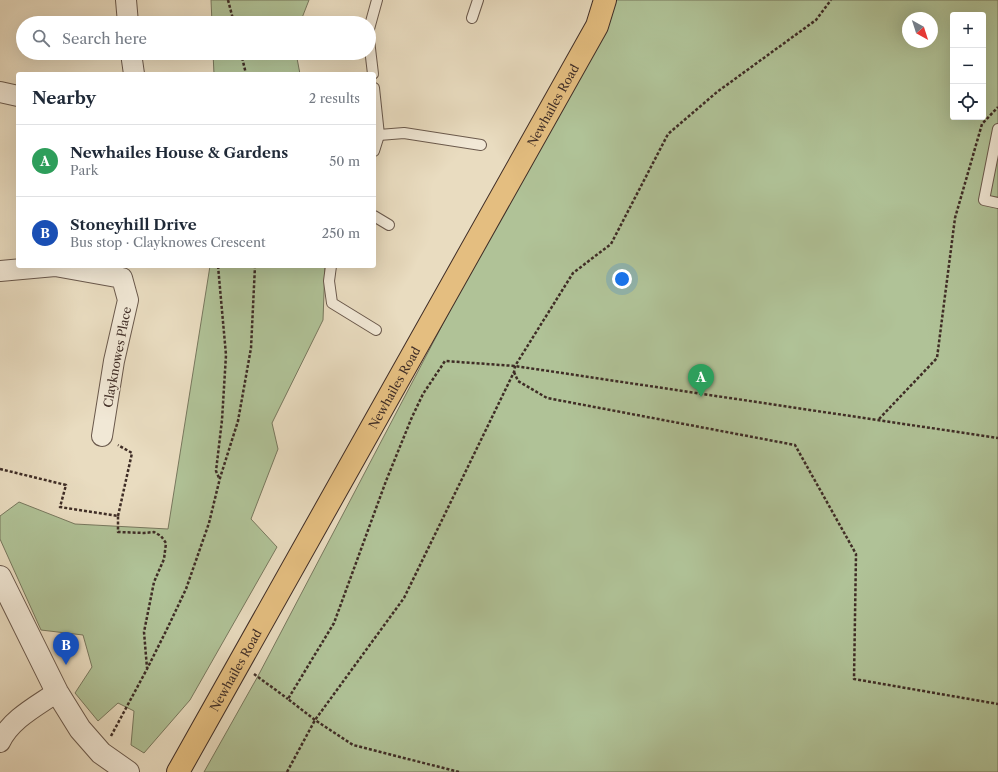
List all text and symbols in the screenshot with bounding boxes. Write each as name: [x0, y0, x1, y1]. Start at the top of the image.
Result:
north arrow: [902, 12, 938, 48]
map controls: [950, 12, 986, 120]
button: +: [950, 12, 986, 48]
search box: [16, 16, 376, 60]
icon: search: [30, 27, 52, 49]
text: Search here: [62, 29, 147, 48]
button: −: [950, 48, 986, 84]
street label: Newhailes Road: [524, 61, 582, 149]
button: locate: [950, 84, 986, 120]
text: Nearby: [32, 88, 96, 108]
text: 2 results: [309, 90, 360, 106]
text: Newhailes House & Gardens: [70, 143, 288, 162]
text: A: [40, 153, 50, 169]
text: 50 m: [329, 153, 360, 169]
text: Park: [70, 162, 98, 178]
text: Stoneyhill Drive: [70, 215, 197, 234]
text: B: [40, 225, 50, 241]
text: 250 m: [322, 225, 360, 241]
text: Bus stop · Clayknowes Crescent: [70, 234, 266, 250]
your location: [612, 269, 632, 289]
street label: Clayknowes Place: [100, 305, 134, 409]
street label: Newhailes Road: [365, 343, 423, 431]
pin: A: [688, 364, 714, 397]
street label: Newhailes Road: [206, 626, 265, 714]
pin: B: [53, 632, 79, 665]

